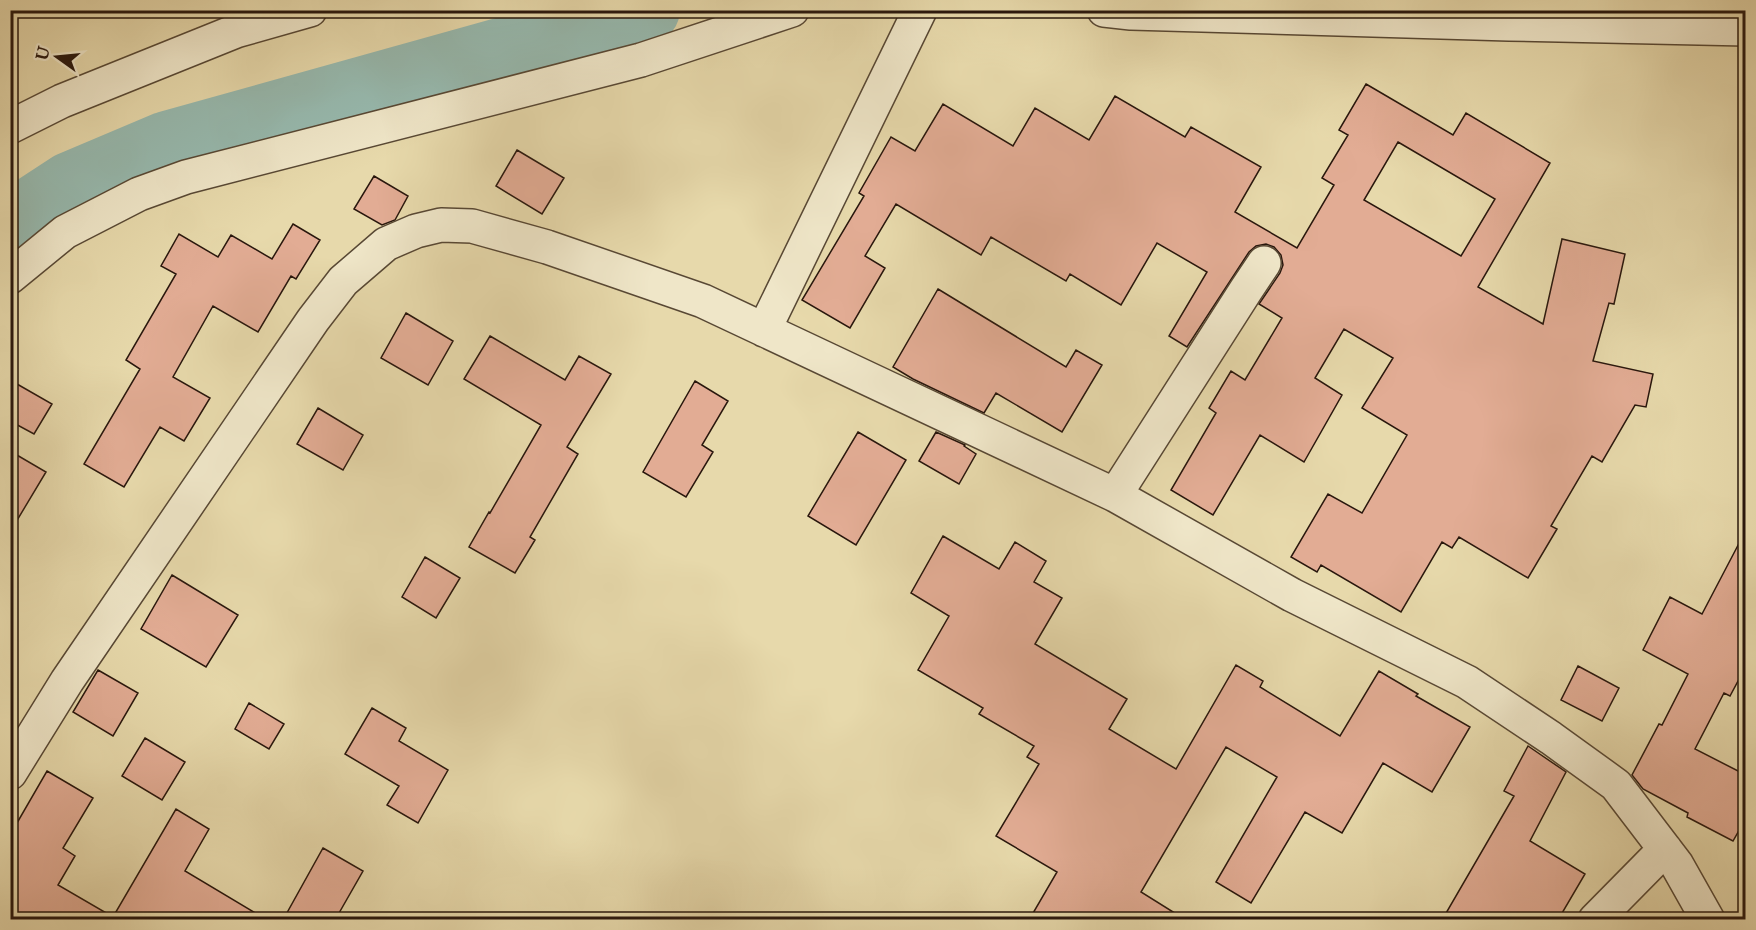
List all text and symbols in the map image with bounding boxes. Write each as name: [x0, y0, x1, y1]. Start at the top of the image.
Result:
north arrow: [27, 27, 87, 87]
text: U: [32, 44, 55, 62]

